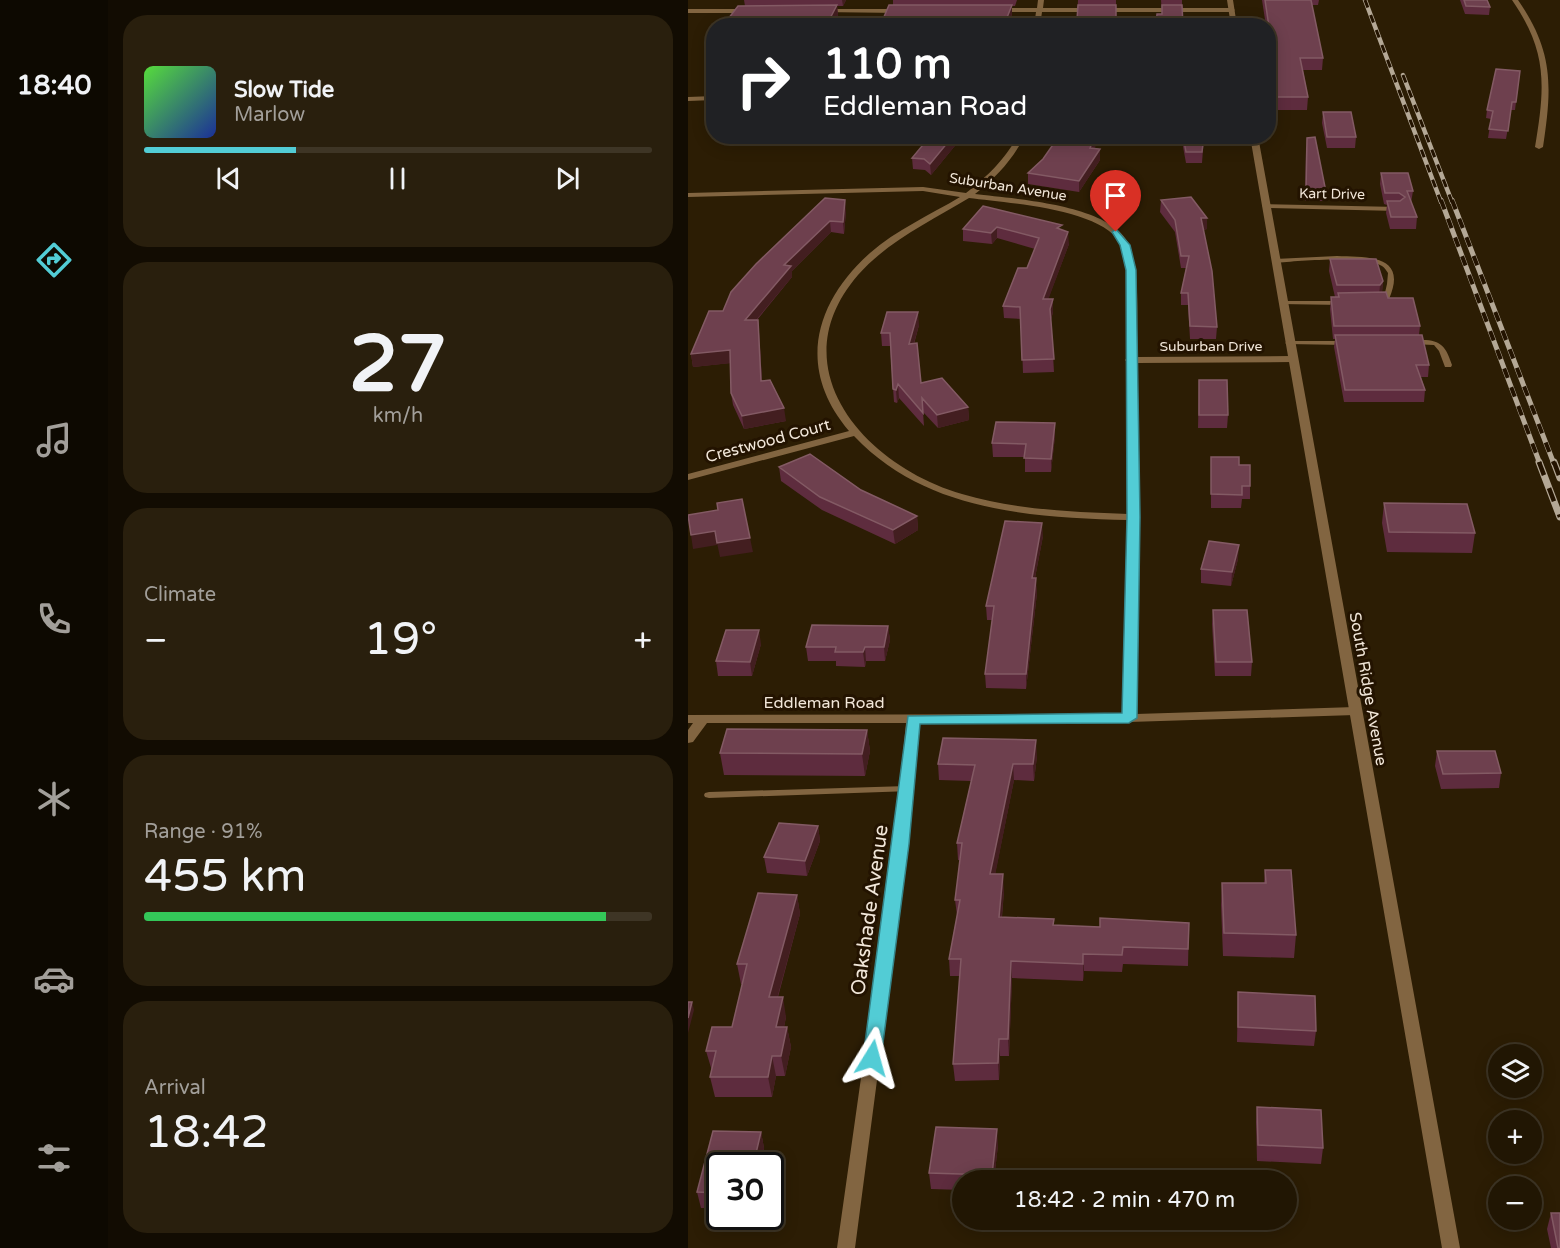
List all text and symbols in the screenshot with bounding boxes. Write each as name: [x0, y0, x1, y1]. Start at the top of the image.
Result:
text: 110 m: [823, 39, 952, 90]
icon: right: [724, 42, 802, 120]
text: 18:40: [17, 69, 91, 102]
text: Slow Tide: [234, 77, 334, 103]
text: Eddleman Road: [823, 90, 1027, 123]
text: Marlow: [234, 103, 305, 127]
icon: previous: [212, 162, 245, 195]
icon: pause: [381, 162, 414, 195]
icon: next: [551, 162, 584, 195]
street label: Suburban Avenue: [948, 169, 1068, 205]
pin: [1090, 170, 1141, 232]
icon: arrive: [1099, 179, 1132, 212]
street label: Kart Drive: [1299, 185, 1365, 203]
icon: directions: [33, 239, 75, 281]
text: 27: [349, 318, 447, 412]
street label: Suburban Drive: [1159, 338, 1263, 355]
text: km/h: [373, 404, 423, 428]
street label: Crestwood Court: [703, 415, 833, 467]
icon: music: [33, 419, 75, 461]
text: Climate: [144, 583, 216, 607]
icon: phone: [33, 598, 75, 640]
street label: South Ridge Avenue: [1345, 611, 1391, 767]
text: 19°: [364, 613, 437, 667]
text: −: [144, 621, 168, 660]
text: +: [633, 621, 652, 660]
street label: Eddleman Road: [763, 693, 885, 713]
icon: climate: [33, 778, 75, 820]
text: Range · 91%: [144, 820, 263, 844]
street label: Oakshade Avenue: [846, 823, 894, 997]
text: 455 km: [144, 850, 306, 904]
icon: car: [33, 958, 75, 1000]
position arrow: [840, 1026, 904, 1090]
map controls: [1488, 1044, 1542, 1230]
button: layers: [1488, 1044, 1542, 1098]
text: Arrival: [144, 1076, 206, 1100]
text: 18:42: [144, 1106, 269, 1160]
button: +: [1488, 1110, 1542, 1164]
icon: filters: [33, 1137, 75, 1179]
speed limit sign: 30: [706, 1152, 784, 1230]
button: −: [1488, 1176, 1542, 1230]
text: 18:42 · 2 min · 470 m: [1014, 1187, 1235, 1213]

